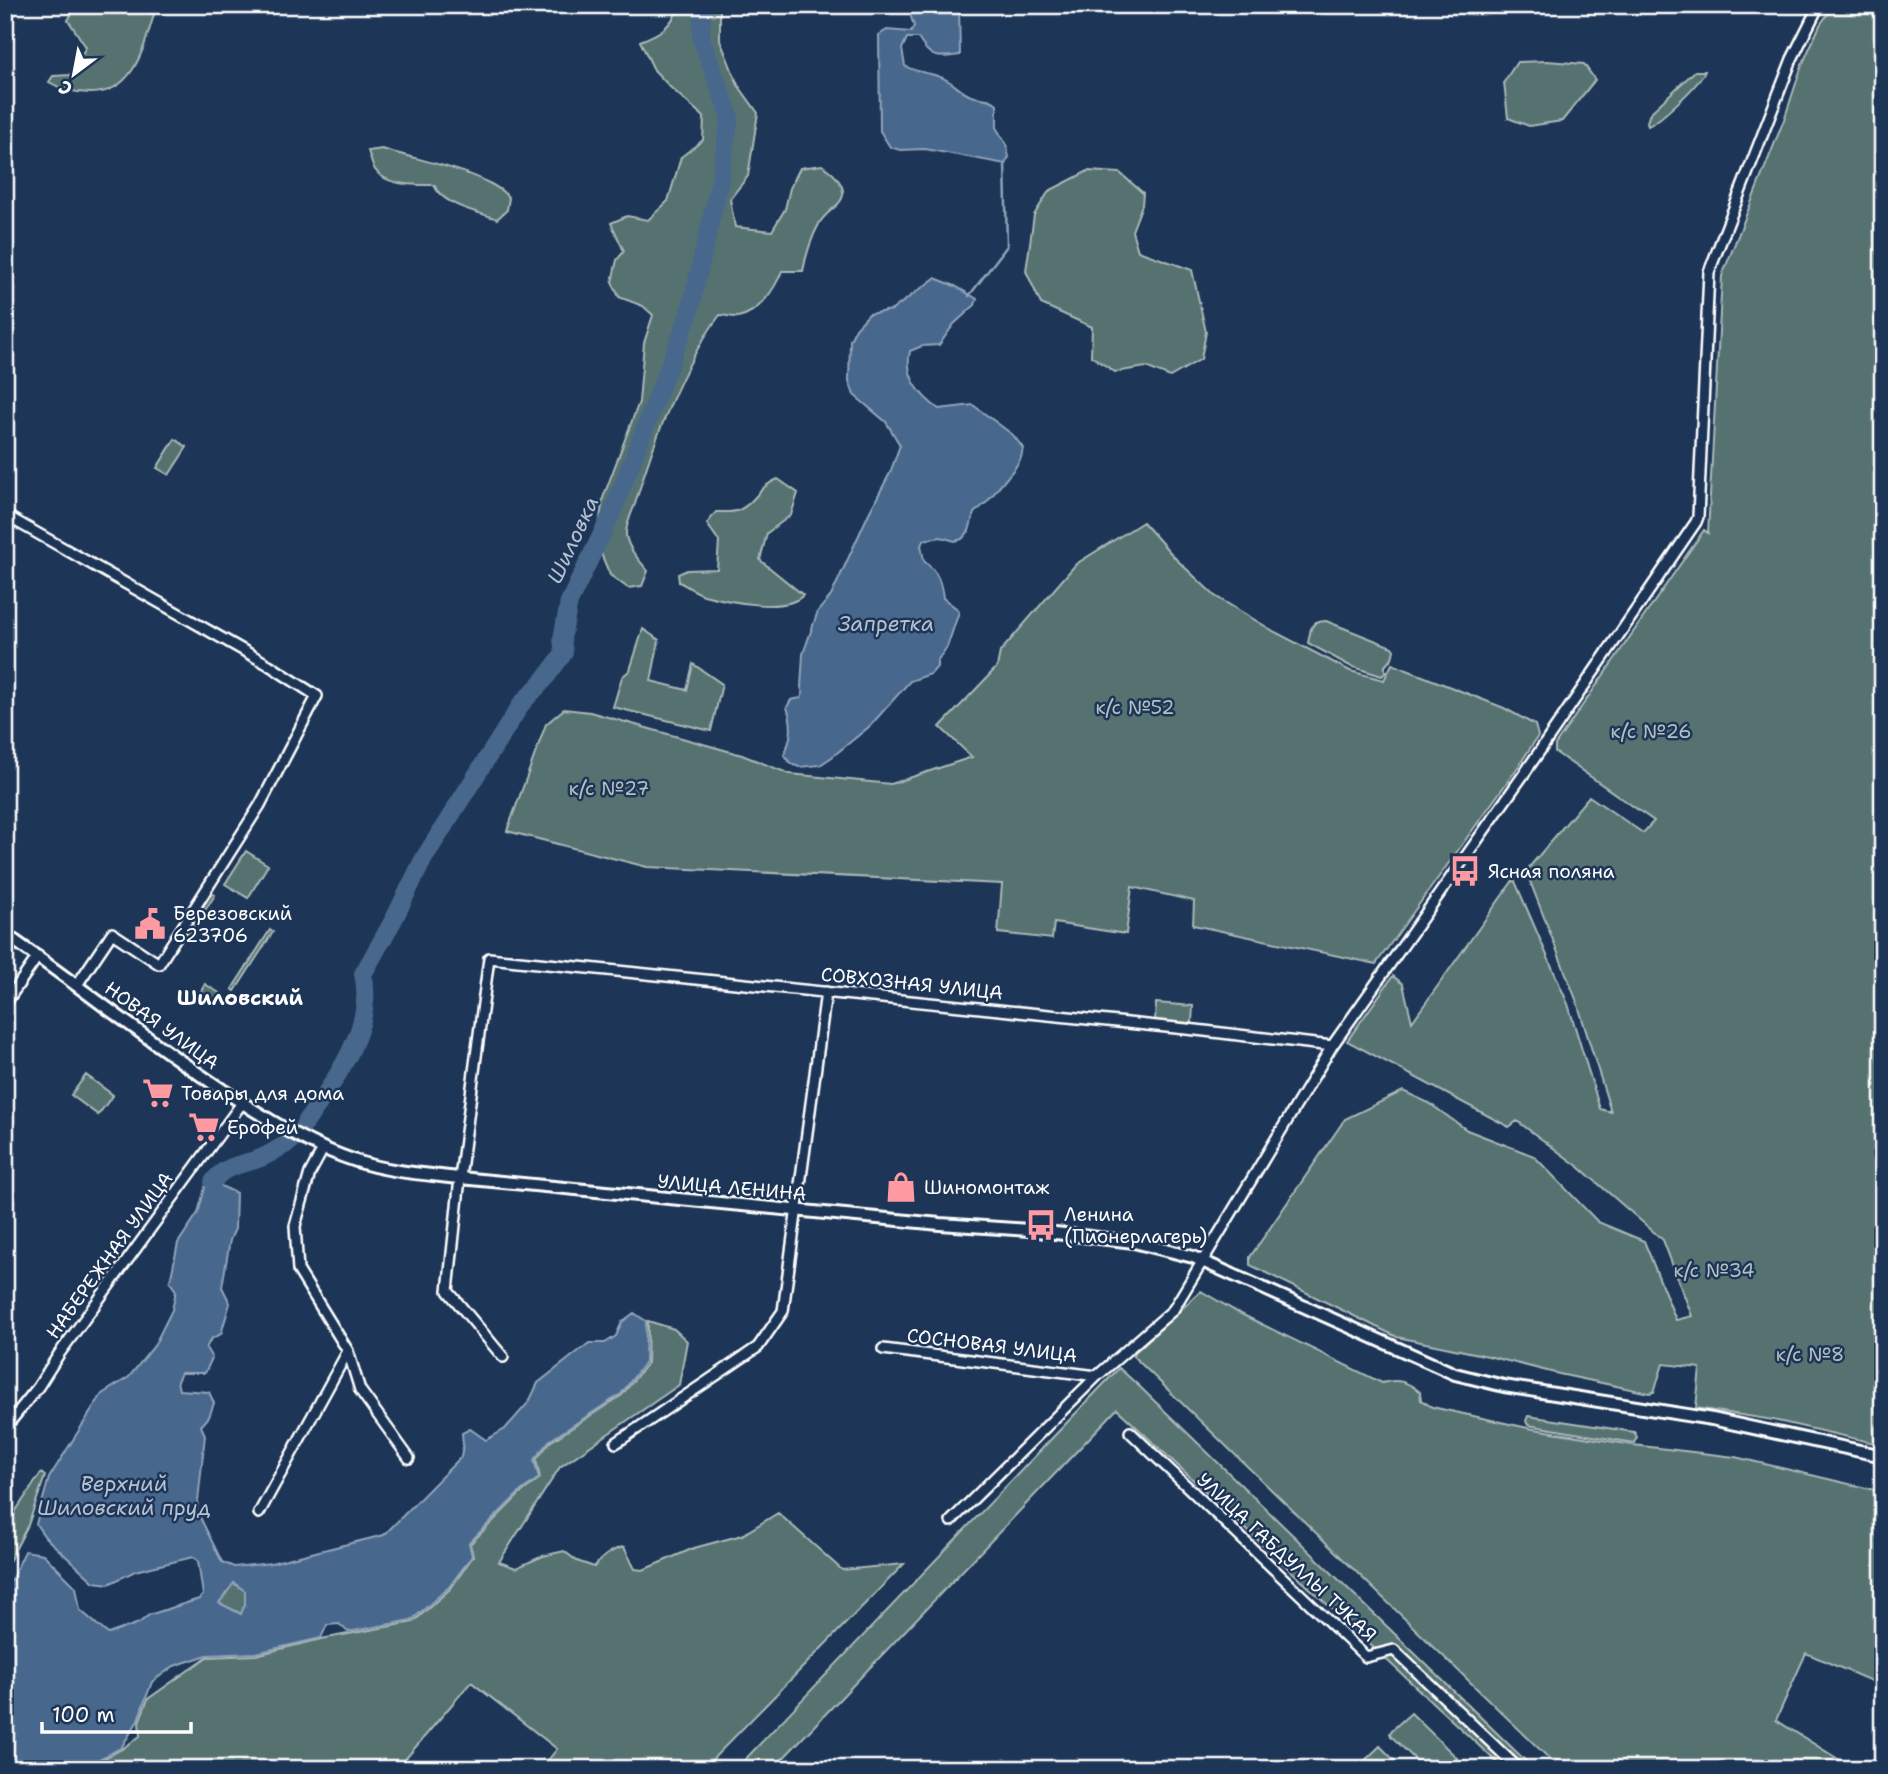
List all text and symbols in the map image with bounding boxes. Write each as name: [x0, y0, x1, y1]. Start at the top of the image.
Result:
north arrow: [38, 38, 108, 108]
text: С: [54, 74, 77, 102]
water label: Шиловка: [541, 492, 605, 588]
water label: Запретка: [838, 610, 934, 638]
park label: к/с №52: [1095, 695, 1175, 720]
park label: к/с №26: [1611, 719, 1691, 744]
park label: к/с №27: [569, 776, 649, 801]
bus stop icon: Ясная поляна: [1448, 854, 1482, 888]
place label: Ясная поляна: [1488, 859, 1615, 884]
place label: Березовский 623706: [173, 901, 292, 948]
public building icon: Березовский 623706: [133, 907, 167, 941]
street label: СОВХОЗНАЯ УЛИЦА: [820, 961, 1005, 1006]
street label: НОВАЯ УЛИЦА: [100, 976, 224, 1075]
district label: Шиловский: [177, 984, 304, 1012]
supermarket icon: Товары для дома: [141, 1076, 175, 1110]
place label: Товары для дома: [181, 1081, 344, 1106]
supermarket icon: Ерофей: [187, 1110, 221, 1144]
place label: Ерофей: [227, 1115, 298, 1140]
street label: НАБЕРЕЖНАЯ УЛИЦА: [40, 1167, 179, 1344]
street label: УЛИЦА ЛЕНИНА: [656, 1169, 808, 1206]
shop icon: Шиномонтаж: [884, 1170, 918, 1204]
place label: Шиномонтаж: [924, 1175, 1050, 1200]
place label: Ленина (Пионерлагерь): [1064, 1202, 1207, 1249]
bus stop icon: Ленина (Пионерлагерь): [1024, 1208, 1058, 1242]
park label: к/с №34: [1673, 1258, 1755, 1283]
street label: СОСНОВАЯ УЛИЦА: [905, 1323, 1079, 1368]
park label: к/с №8: [1776, 1342, 1844, 1367]
street label: УЛИЦА ГАБДУЛЛЫ ТУКАЯ: [1191, 1467, 1382, 1647]
water label: Верхний Шиловский пруд: [37, 1470, 211, 1522]
scale bar: [42, 1690, 191, 1734]
text: 100 m: [52, 1701, 115, 1729]

